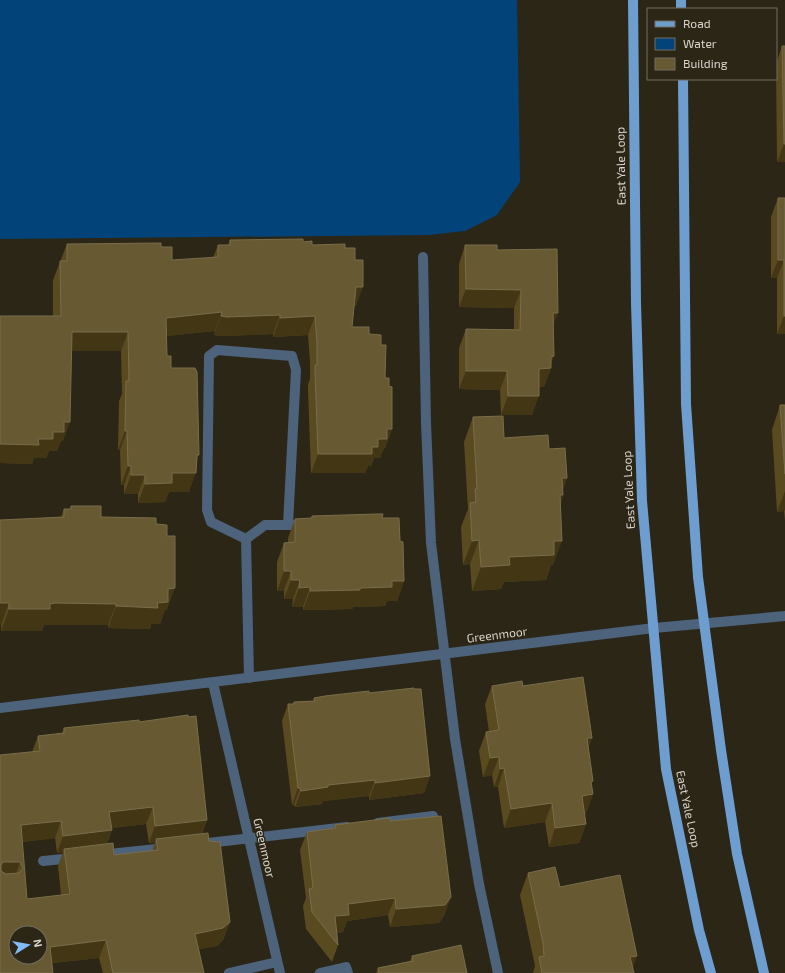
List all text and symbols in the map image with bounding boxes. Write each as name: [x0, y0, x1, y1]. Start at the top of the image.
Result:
legend: [647, 8, 777, 80]
text: Road: [683, 16, 711, 30]
text: Water: [683, 36, 717, 50]
text: Building: [683, 56, 728, 70]
street label: East Yale Loop: [612, 127, 628, 205]
street label: East Yale Loop: [619, 450, 637, 530]
street label: Greenmoor: [466, 623, 528, 645]
street label: East Yale Loop: [674, 769, 704, 849]
street label: Greenmoor: [251, 816, 279, 879]
north arrow: [8, 925, 48, 965]
text: N: [31, 938, 45, 948]

